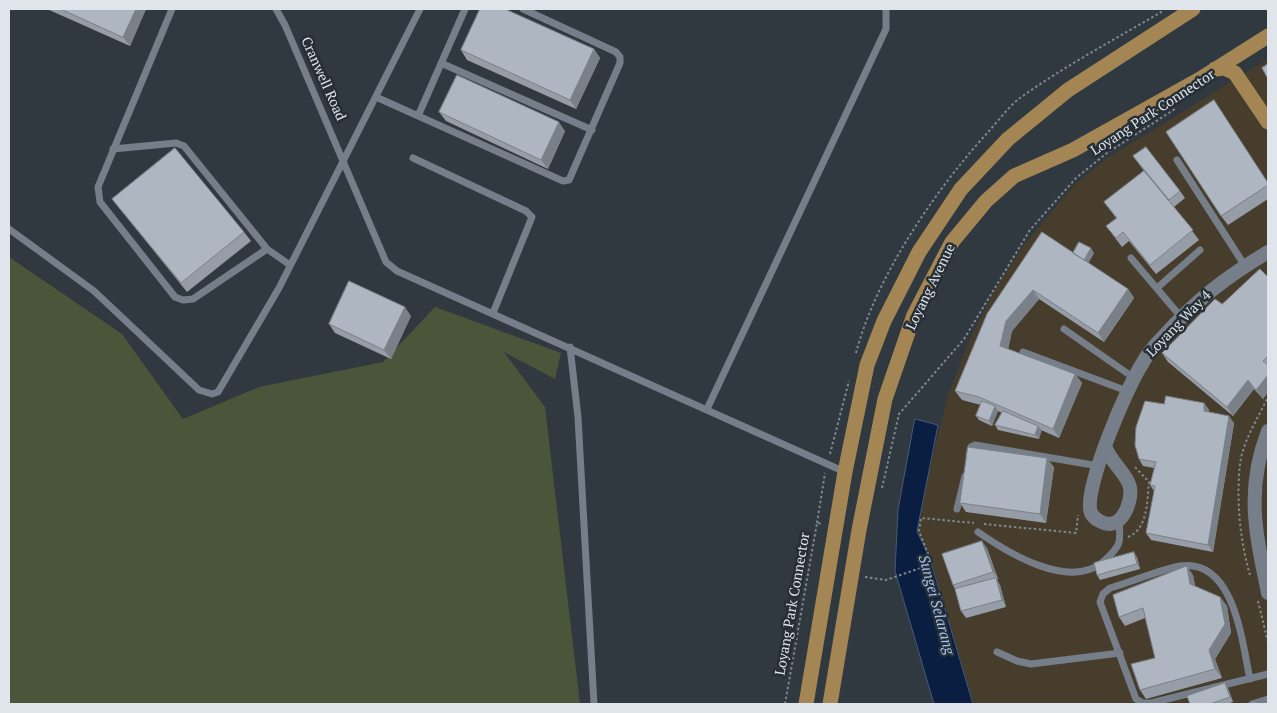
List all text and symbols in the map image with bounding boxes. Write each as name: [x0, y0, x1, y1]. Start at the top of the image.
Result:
street label: Cranwell Road: [297, 35, 349, 123]
street label: Loyang Park Connector: [1088, 67, 1218, 159]
street label: Loyang Avenue: [903, 241, 959, 333]
street label: Loyang Way 4: [1143, 287, 1215, 361]
street label: Loyang Park Connector: [772, 531, 814, 677]
water label: Sungei Selarang: [914, 553, 958, 657]

